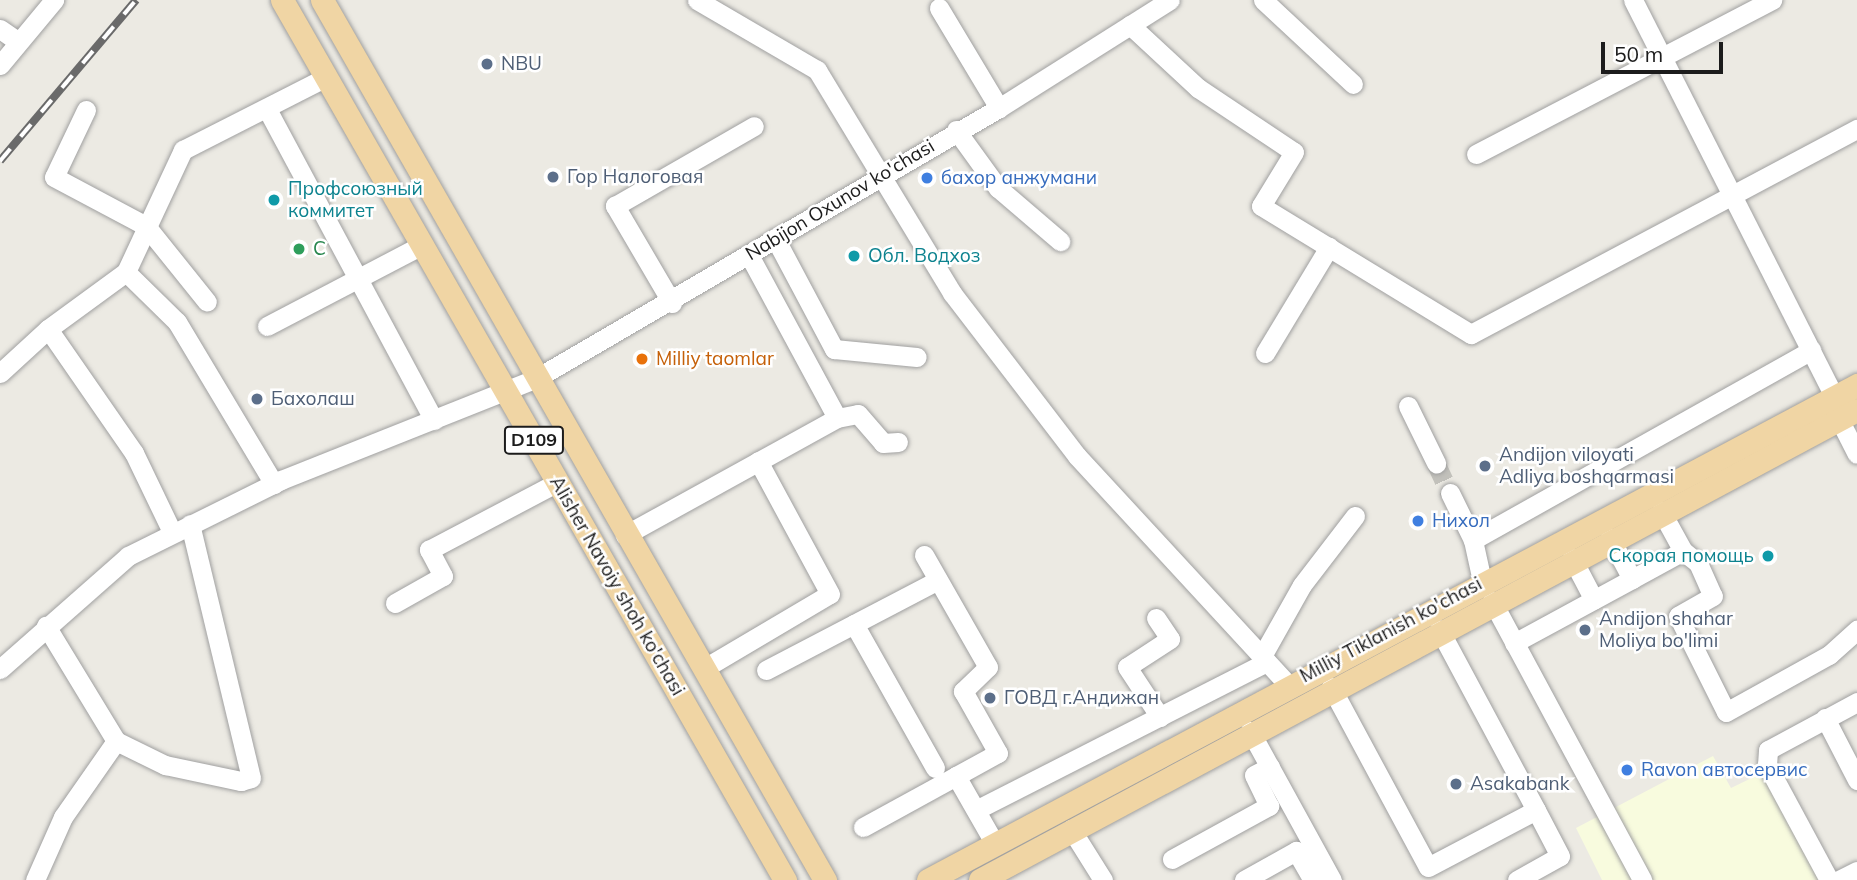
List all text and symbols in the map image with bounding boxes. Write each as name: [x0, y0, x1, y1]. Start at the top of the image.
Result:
scale bar: [1605, 28, 1728, 72]
text: 50 m: [1614, 41, 1663, 67]
place label: NBU: [501, 53, 542, 75]
marker: NBU: [479, 56, 495, 72]
street label: Nabijon Oxunov ko'chasi: [741, 135, 939, 265]
place label: Гор Налоговая: [567, 166, 703, 188]
place label: бахор анжумани: [941, 167, 1097, 189]
marker: Гор Налоговая: [545, 169, 561, 185]
marker: бахор анжумани: [919, 170, 935, 186]
place label: Профсоюзный коммитет: [288, 178, 423, 222]
marker: Профсоюзный коммитет: [266, 192, 282, 208]
place label: С: [313, 238, 326, 260]
marker: С: [291, 241, 307, 257]
place label: Обл. Водхоз: [868, 245, 980, 267]
marker: Обл. Водхоз: [846, 248, 862, 264]
place label: Milliy taomlar: [656, 348, 774, 370]
marker: Milliy taomlar: [634, 351, 650, 367]
place label: Бахолаш: [271, 388, 355, 410]
marker: Бахолаш: [249, 391, 265, 407]
road number: D109: [503, 426, 566, 454]
place label: Andijon viloyati Adliya boshqarmasi: [1499, 444, 1674, 488]
marker: Andijon viloyati Adliya boshqarmasi: [1477, 458, 1493, 474]
street label: Alisher Navoiy shoh ko'chasi: [545, 472, 689, 700]
place label: Нихол: [1432, 510, 1490, 532]
marker: Нихол: [1410, 513, 1426, 529]
place label: Скорая помощь: [1609, 545, 1754, 567]
marker: Скорая помощь: [1760, 548, 1776, 564]
street label: Milliy Tiklanish ko'chasi: [1296, 572, 1486, 688]
place label: Andijon shahar Moliya bo'limi: [1599, 608, 1733, 652]
marker: Andijon shahar Moliya bo'limi: [1577, 622, 1593, 638]
place label: ГОВД г.Андижан: [1004, 687, 1159, 709]
marker: ГОВД г.Андижан: [982, 690, 998, 706]
place label: Ravon автосервис: [1641, 759, 1808, 781]
marker: Ravon автосервис: [1619, 762, 1635, 778]
place label: Asakabank: [1470, 773, 1569, 795]
marker: Asakabank: [1448, 776, 1464, 792]

